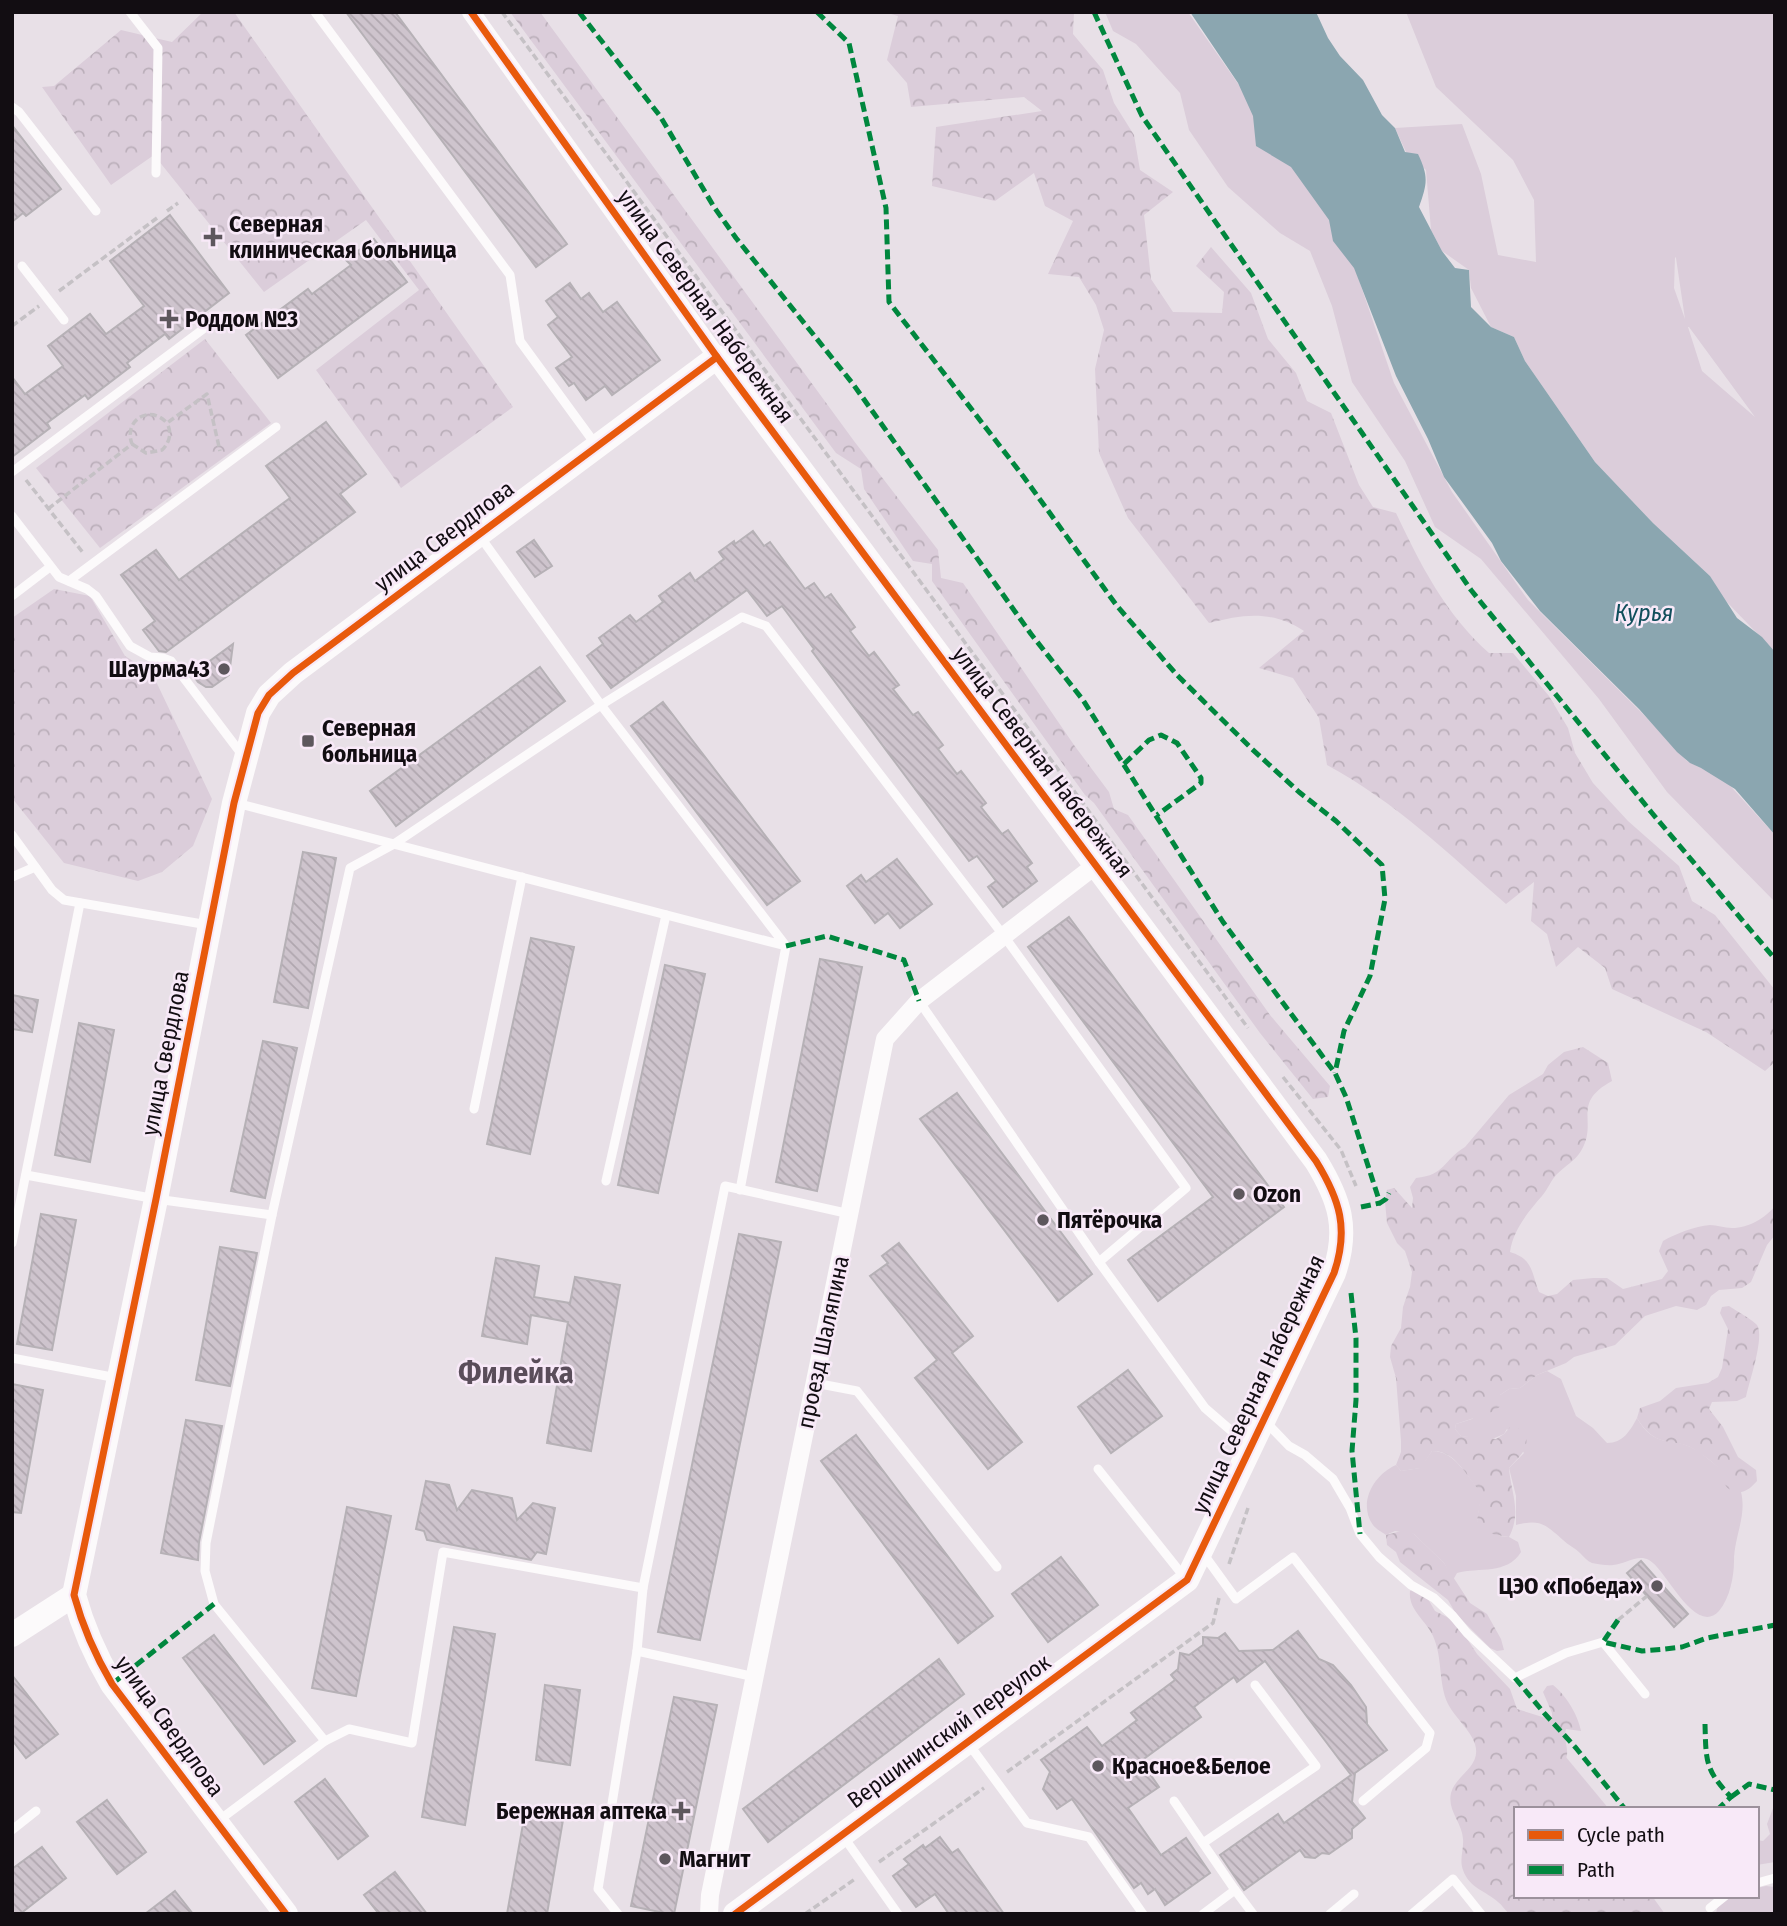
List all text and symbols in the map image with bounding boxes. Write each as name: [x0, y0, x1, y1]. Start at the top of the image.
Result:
street label: улица Северная Набережная: [612, 183, 800, 429]
place label: Северная клиническая больница: [229, 210, 457, 264]
marker: Северная клиническая больница: [203, 227, 223, 247]
place label: Роддом №3: [185, 305, 298, 333]
marker: Роддом №3: [159, 309, 179, 329]
street label: улица Свердлова: [369, 474, 519, 598]
water label: Курья: [1615, 599, 1673, 627]
street label: улица Северная Набережная: [947, 641, 1139, 883]
place label: Шаурма43: [109, 655, 210, 683]
marker: Шаурма43: [216, 661, 232, 677]
place label: Северная больница: [322, 714, 417, 768]
marker: Северная больница: [300, 733, 316, 749]
street label: улица Свердлова: [135, 968, 195, 1138]
place label: Ozon: [1253, 1180, 1301, 1208]
marker: Ozon: [1231, 1186, 1247, 1202]
place label: Пятёрочка: [1057, 1206, 1162, 1234]
marker: Пятёрочка: [1035, 1212, 1051, 1228]
street label: улица Северная Набережная: [1186, 1250, 1330, 1518]
street label: проезд Шаляпина: [791, 1253, 855, 1431]
district label: Филейка: [458, 1355, 574, 1391]
place label: ЦЭО «Победа»: [1498, 1572, 1643, 1600]
marker: ЦЭО «Победа»: [1649, 1578, 1665, 1594]
street label: Вершининский переулок: [842, 1648, 1056, 1814]
street label: улица Свердлова: [109, 1650, 231, 1802]
place label: Красное&Белое: [1112, 1752, 1271, 1780]
marker: Красное&Белое: [1090, 1758, 1106, 1774]
place label: Бережная аптека: [496, 1797, 667, 1825]
marker: Бережная аптека: [673, 1803, 689, 1819]
legend: [1514, 1807, 1759, 1898]
text: Cycle path: [1577, 1822, 1665, 1848]
place label: Магнит: [679, 1845, 752, 1873]
marker: Магнит: [657, 1851, 673, 1867]
text: Path: [1577, 1857, 1615, 1883]

